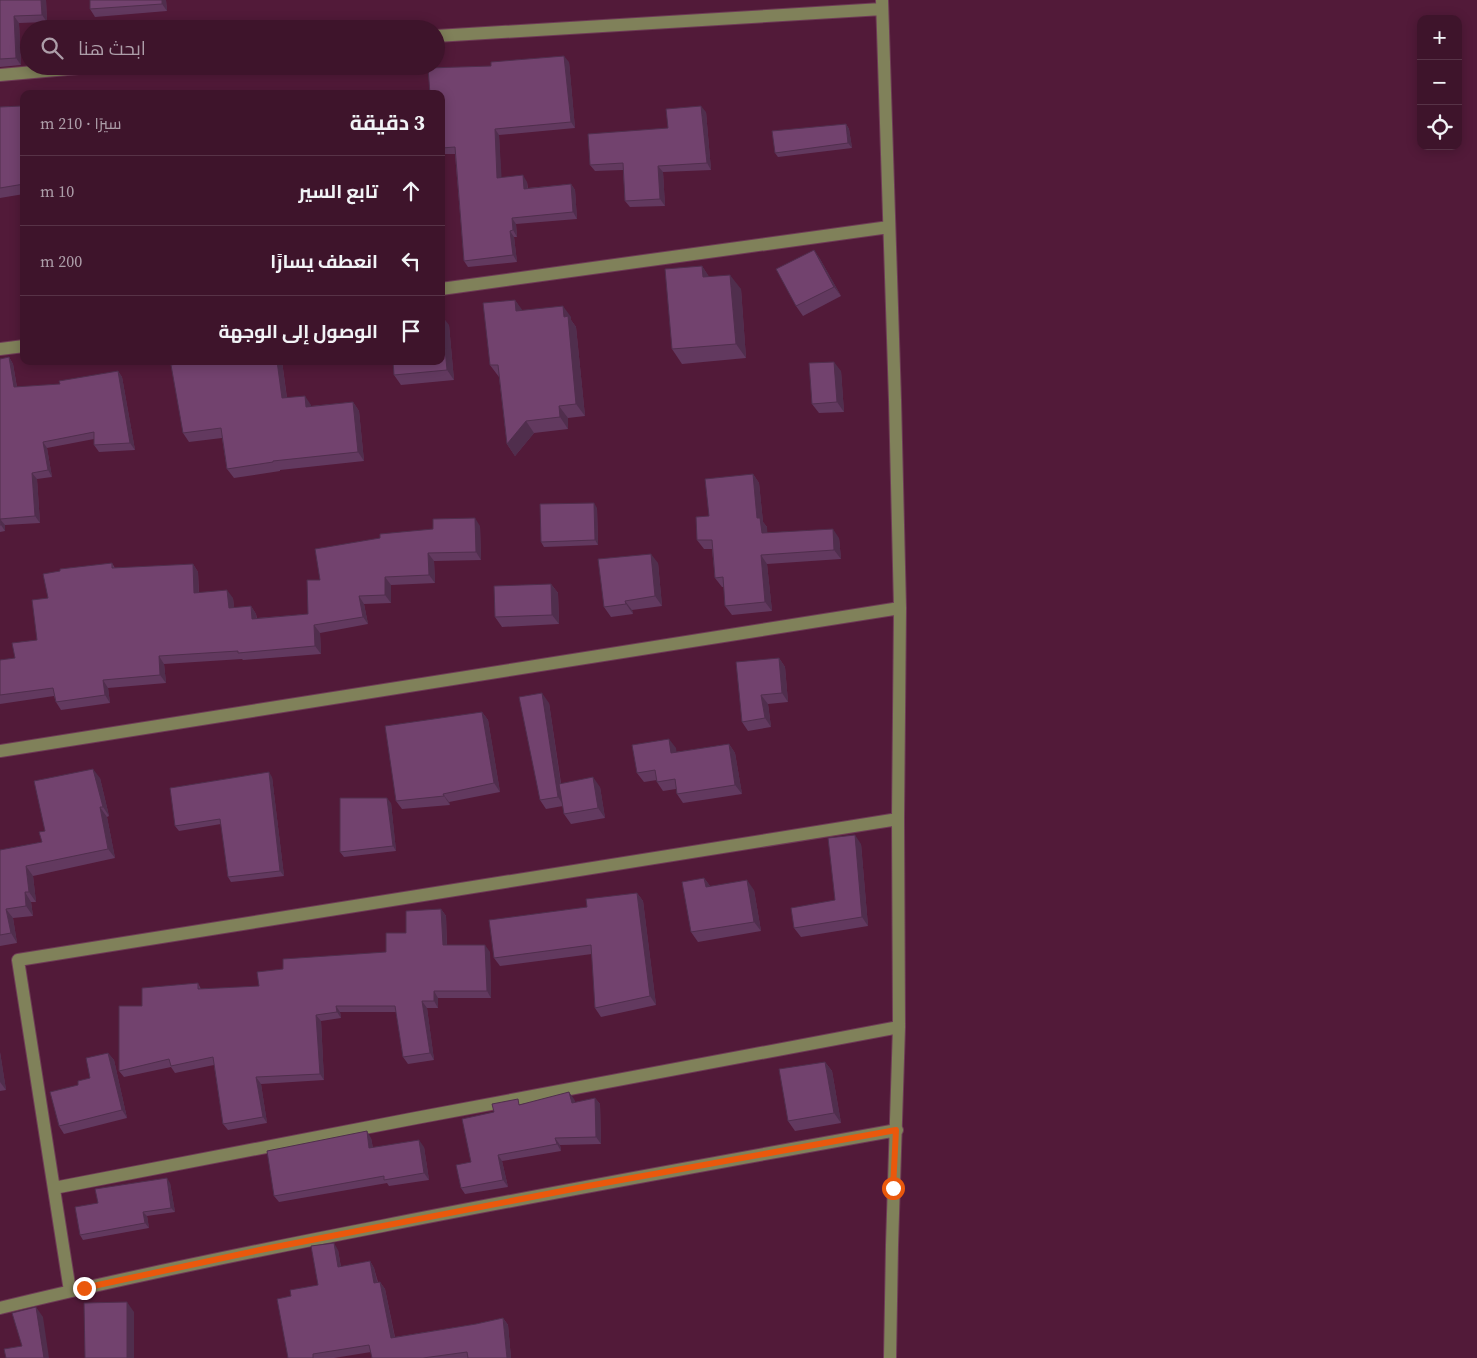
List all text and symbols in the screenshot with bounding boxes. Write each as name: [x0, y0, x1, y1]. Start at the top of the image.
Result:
map controls: [1417, 15, 1462, 150]
button: +: [1417, 15, 1462, 60]
search box: [20, 20, 445, 75]
icon: search: [38, 34, 66, 62]
text: ابحث هنا: [78, 35, 146, 61]
button: −: [1417, 60, 1462, 105]
button: locate: [1417, 105, 1462, 150]
text: 3 دقيقة: [350, 108, 425, 137]
text: سيرًا · 210 m: [40, 112, 121, 134]
icon: ahead: [397, 177, 425, 205]
text: تابع السير: [298, 178, 378, 204]
text: 10 m: [40, 180, 74, 202]
icon: left: [397, 247, 425, 275]
text: انعطف يسارًا: [270, 248, 378, 274]
text: 200 m: [40, 250, 82, 272]
icon: arrive: [397, 317, 425, 345]
text: الوصول إلى الوجهة: [218, 318, 378, 344]
route start: [882, 1177, 905, 1200]
route end: [73, 1277, 96, 1300]

